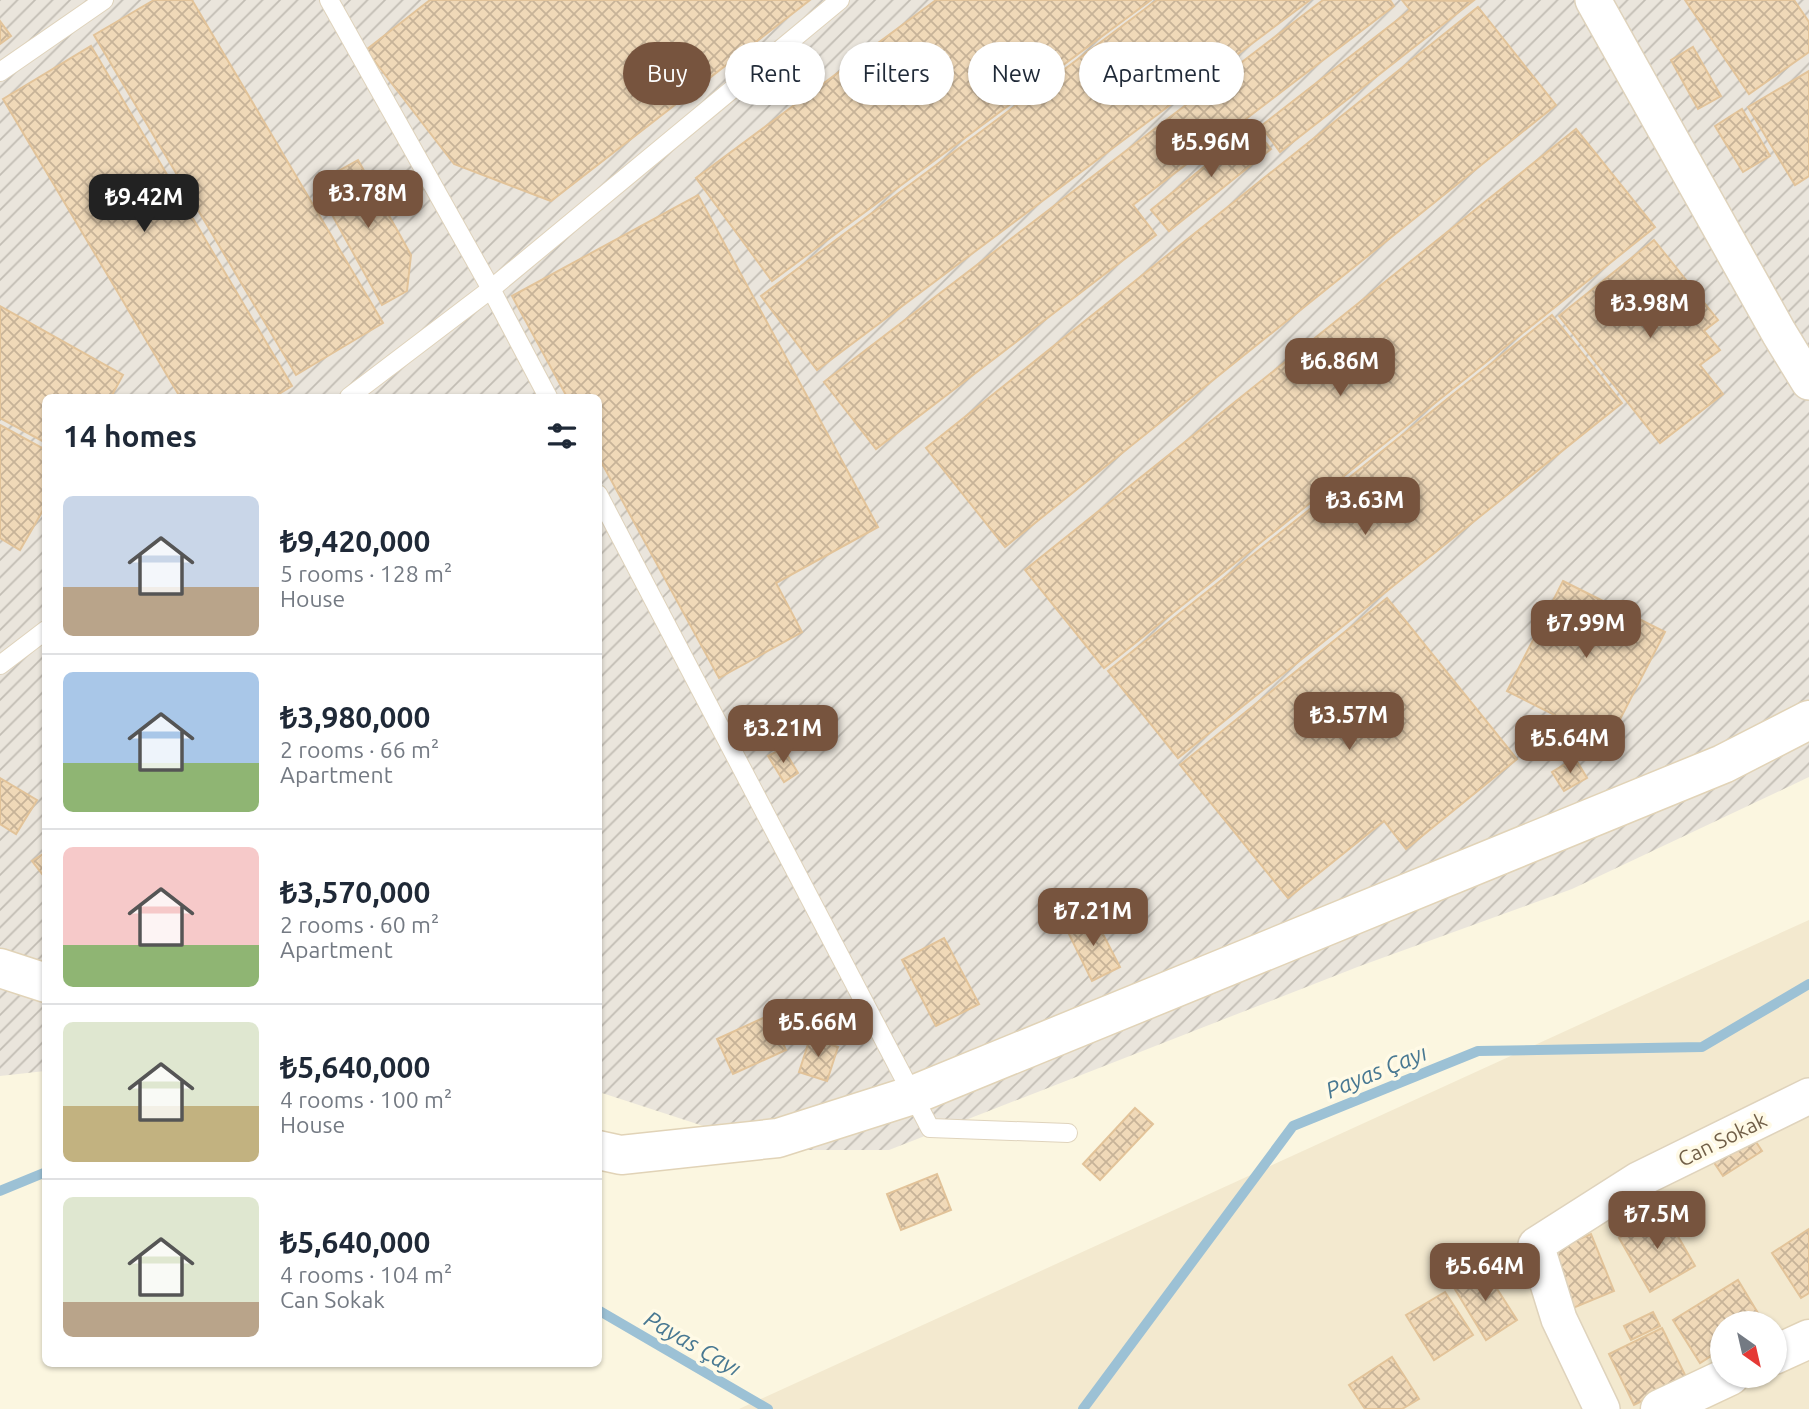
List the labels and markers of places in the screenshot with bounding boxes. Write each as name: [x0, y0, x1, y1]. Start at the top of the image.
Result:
pin: ₺5.96M: [1154, 120, 1268, 179]
pin: ₺3.78M: [311, 170, 425, 230]
pin: ₺9.42M: [87, 174, 201, 234]
pin: ₺3.98M: [1593, 280, 1707, 340]
pin: ₺6.86M: [1283, 338, 1397, 398]
pin: ₺3.63M: [1308, 477, 1422, 537]
pin: ₺7.99M: [1529, 600, 1643, 660]
pin: ₺3.57M: [1292, 692, 1406, 752]
pin: ₺3.21M: [726, 706, 840, 765]
pin: ₺5.64M: [1513, 716, 1627, 775]
pin: ₺7.21M: [1036, 888, 1150, 948]
pin: ₺5.66M: [761, 1000, 875, 1059]
pin: ₺7.5M: [1608, 1192, 1706, 1251]
pin: ₺5.64M: [1428, 1244, 1542, 1303]

